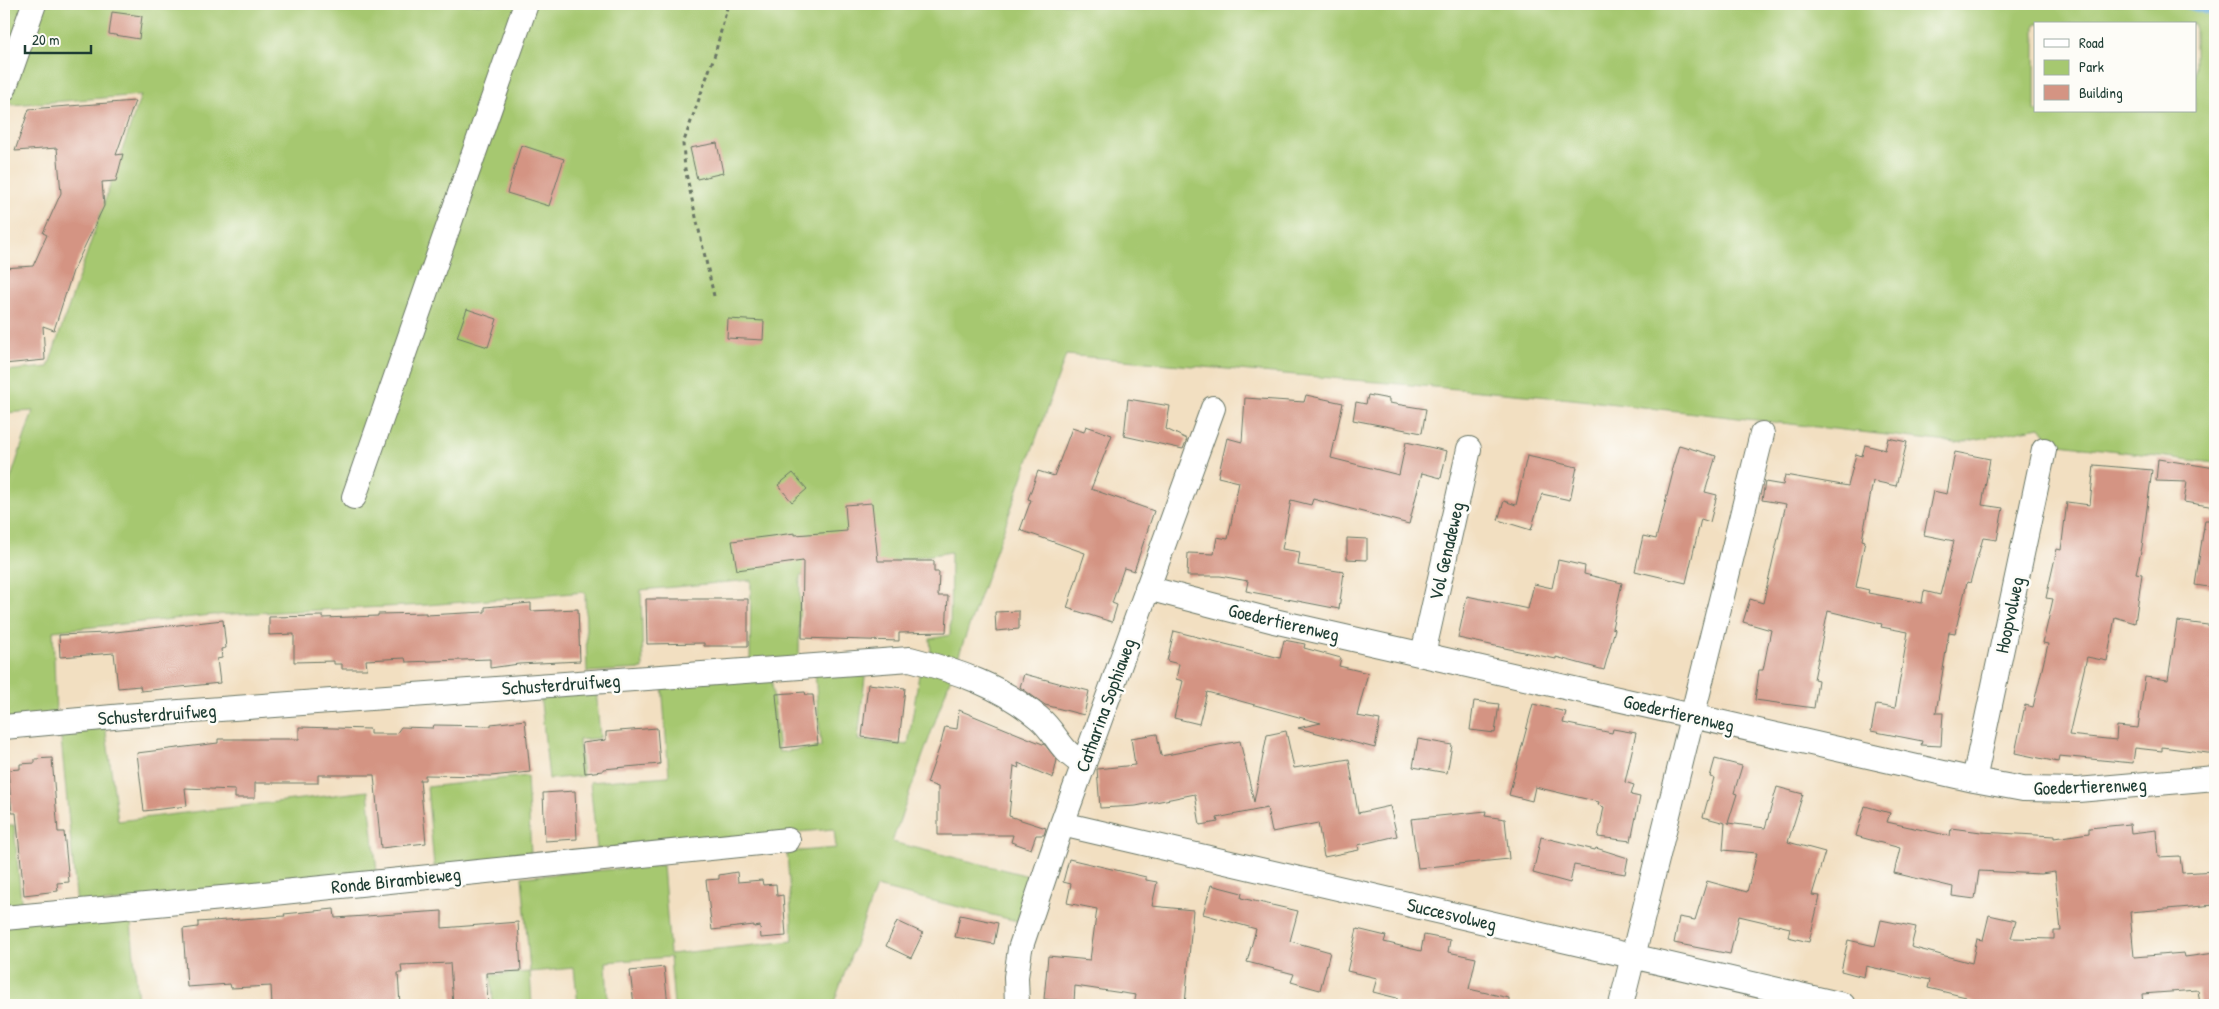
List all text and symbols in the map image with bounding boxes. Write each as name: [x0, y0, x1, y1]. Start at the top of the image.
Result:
scale bar: [25, 22, 91, 54]
legend: [2034, 22, 2196, 112]
text: 20 m: [32, 29, 59, 50]
text: Road: [2079, 32, 2104, 53]
text: Park: [2079, 56, 2104, 77]
text: Building: [2079, 82, 2123, 103]
street label: Vol Genadeweg: [1422, 499, 1470, 603]
street label: Hoopvolweg: [1988, 574, 2030, 656]
street label: Goedertierenweg: [1226, 597, 1342, 647]
street label: Catharina Sophiaweg: [1069, 634, 1141, 776]
street label: Schusterdruifweg: [501, 667, 621, 701]
street label: Goedertierenweg: [1621, 688, 1737, 738]
street label: Schusterdruifweg: [97, 697, 217, 731]
street label: Goedertierenweg: [2033, 771, 2147, 801]
street label: Ronde Birambieweg: [330, 860, 462, 900]
street label: Succesvolweg: [1405, 891, 1499, 937]

